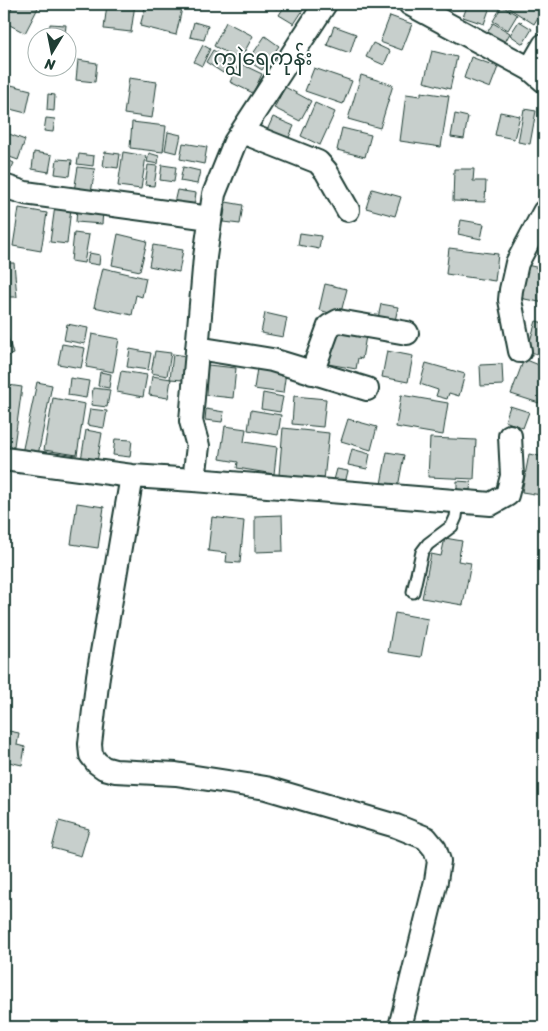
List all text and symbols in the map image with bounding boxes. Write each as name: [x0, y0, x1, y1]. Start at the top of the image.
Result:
north arrow: [28, 28, 78, 78]
district label: ကျွဲရေကုန်း: [213, 39, 313, 77]
text: N: [43, 51, 58, 78]

